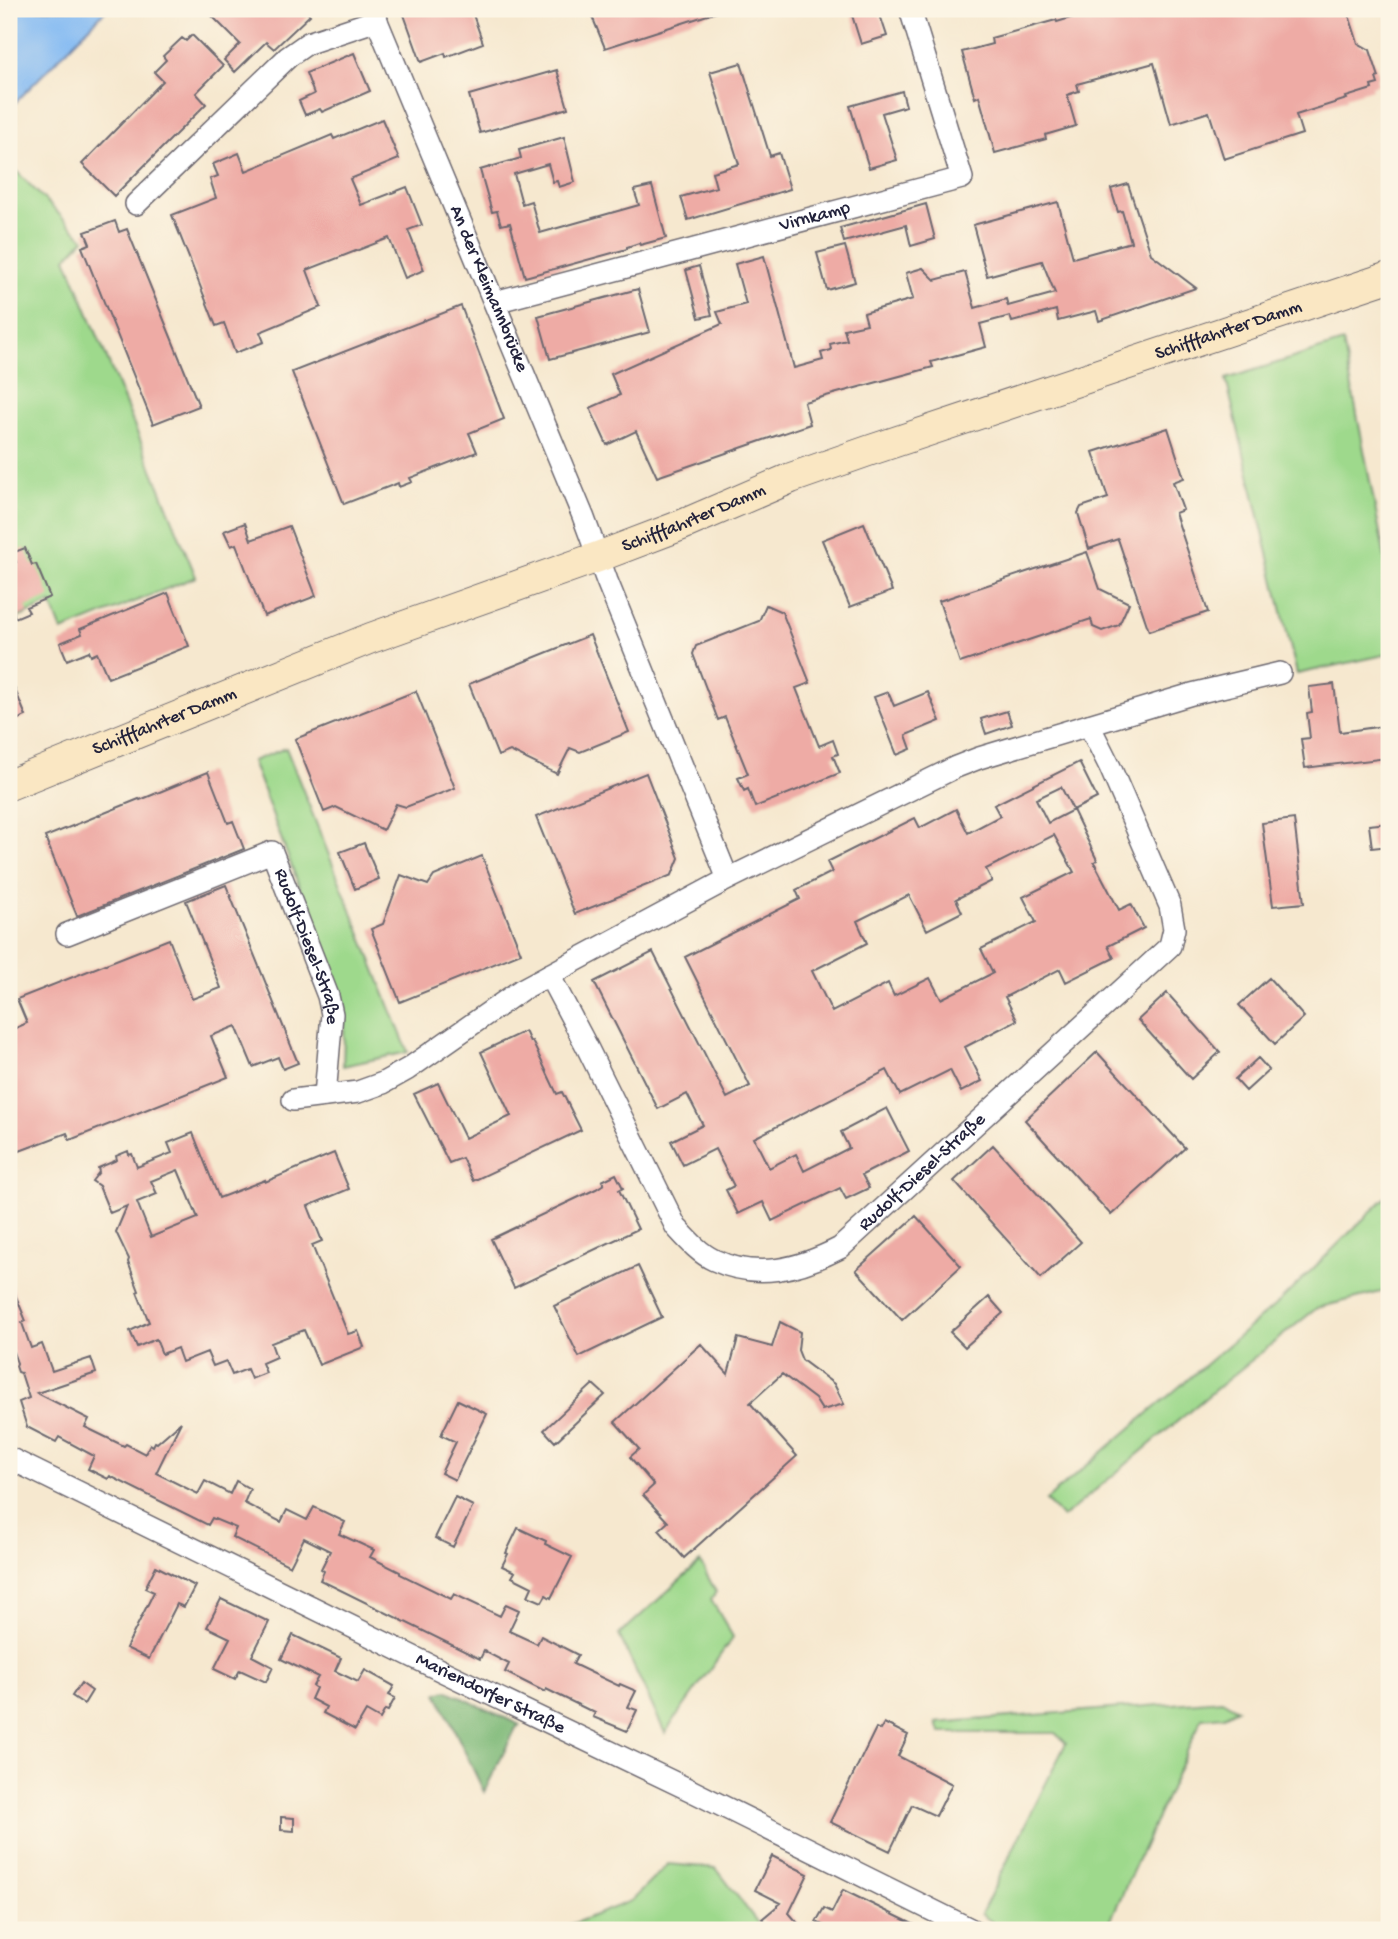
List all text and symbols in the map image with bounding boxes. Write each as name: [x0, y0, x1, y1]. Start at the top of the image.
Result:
street label: Virnkamp: [776, 196, 853, 238]
street label: An der Kleimannbrücke: [444, 202, 533, 376]
street label: Schifffahrter Damm: [1152, 295, 1305, 366]
street label: Schifffahrter Damm: [619, 479, 770, 558]
street label: Schifffahrter Damm: [89, 682, 241, 761]
street label: Rudolf-Diesel-Straße: [268, 866, 343, 1026]
street label: Rudolf-Diesel-Straße: [854, 1108, 991, 1237]
street label: Mariendorfer Straße: [412, 1648, 569, 1740]

